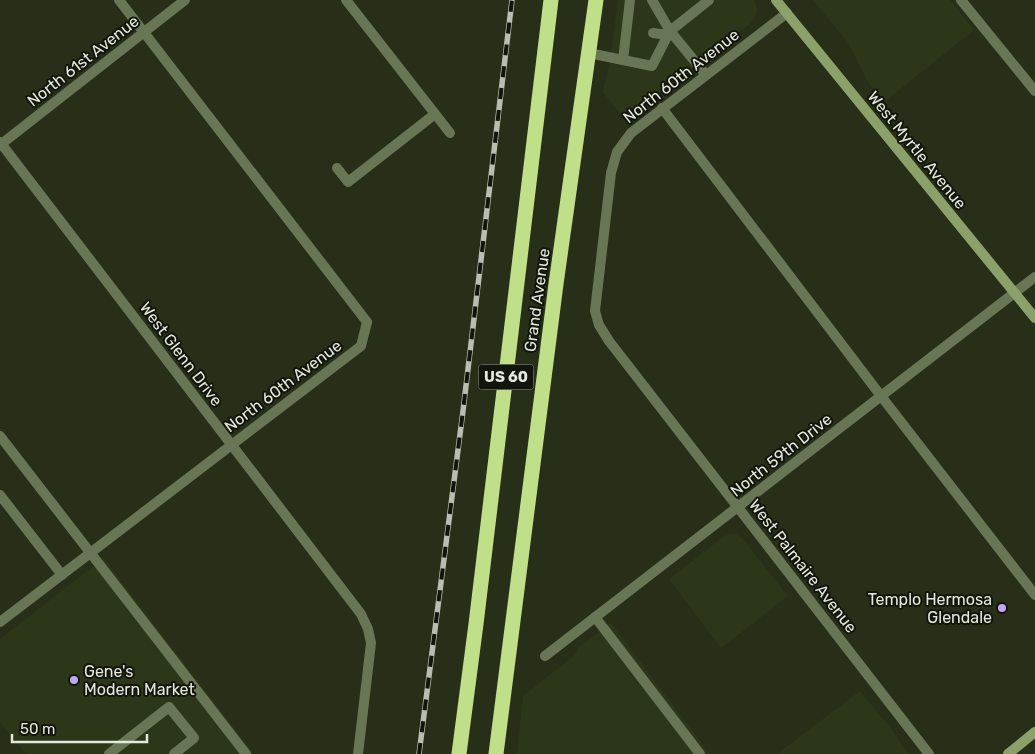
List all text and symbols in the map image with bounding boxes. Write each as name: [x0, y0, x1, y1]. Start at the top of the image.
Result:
street label: North 61st Avenue: [23, 12, 143, 110]
street label: North 60th Avenue: [619, 25, 743, 127]
street label: West Myrtle Avenue: [864, 87, 970, 213]
street label: Grand Avenue: [520, 247, 554, 353]
street label: West Glenn Drive: [136, 298, 226, 410]
street label: North 60th Avenue: [221, 336, 345, 436]
road number: US 60: [478, 364, 534, 390]
street label: North 59th Drive: [726, 409, 836, 501]
street label: West Palmaire Avenue: [745, 496, 861, 636]
place label: Templo Hermosa Glendale: [868, 590, 992, 627]
marker: Templo Hermosa Glendale: [996, 602, 1008, 614]
place label: Gene's Modern Market: [84, 662, 195, 699]
marker: Gene's Modern Market: [68, 674, 80, 686]
scale bar: [12, 712, 148, 744]
text: 50 m: [20, 720, 55, 738]

